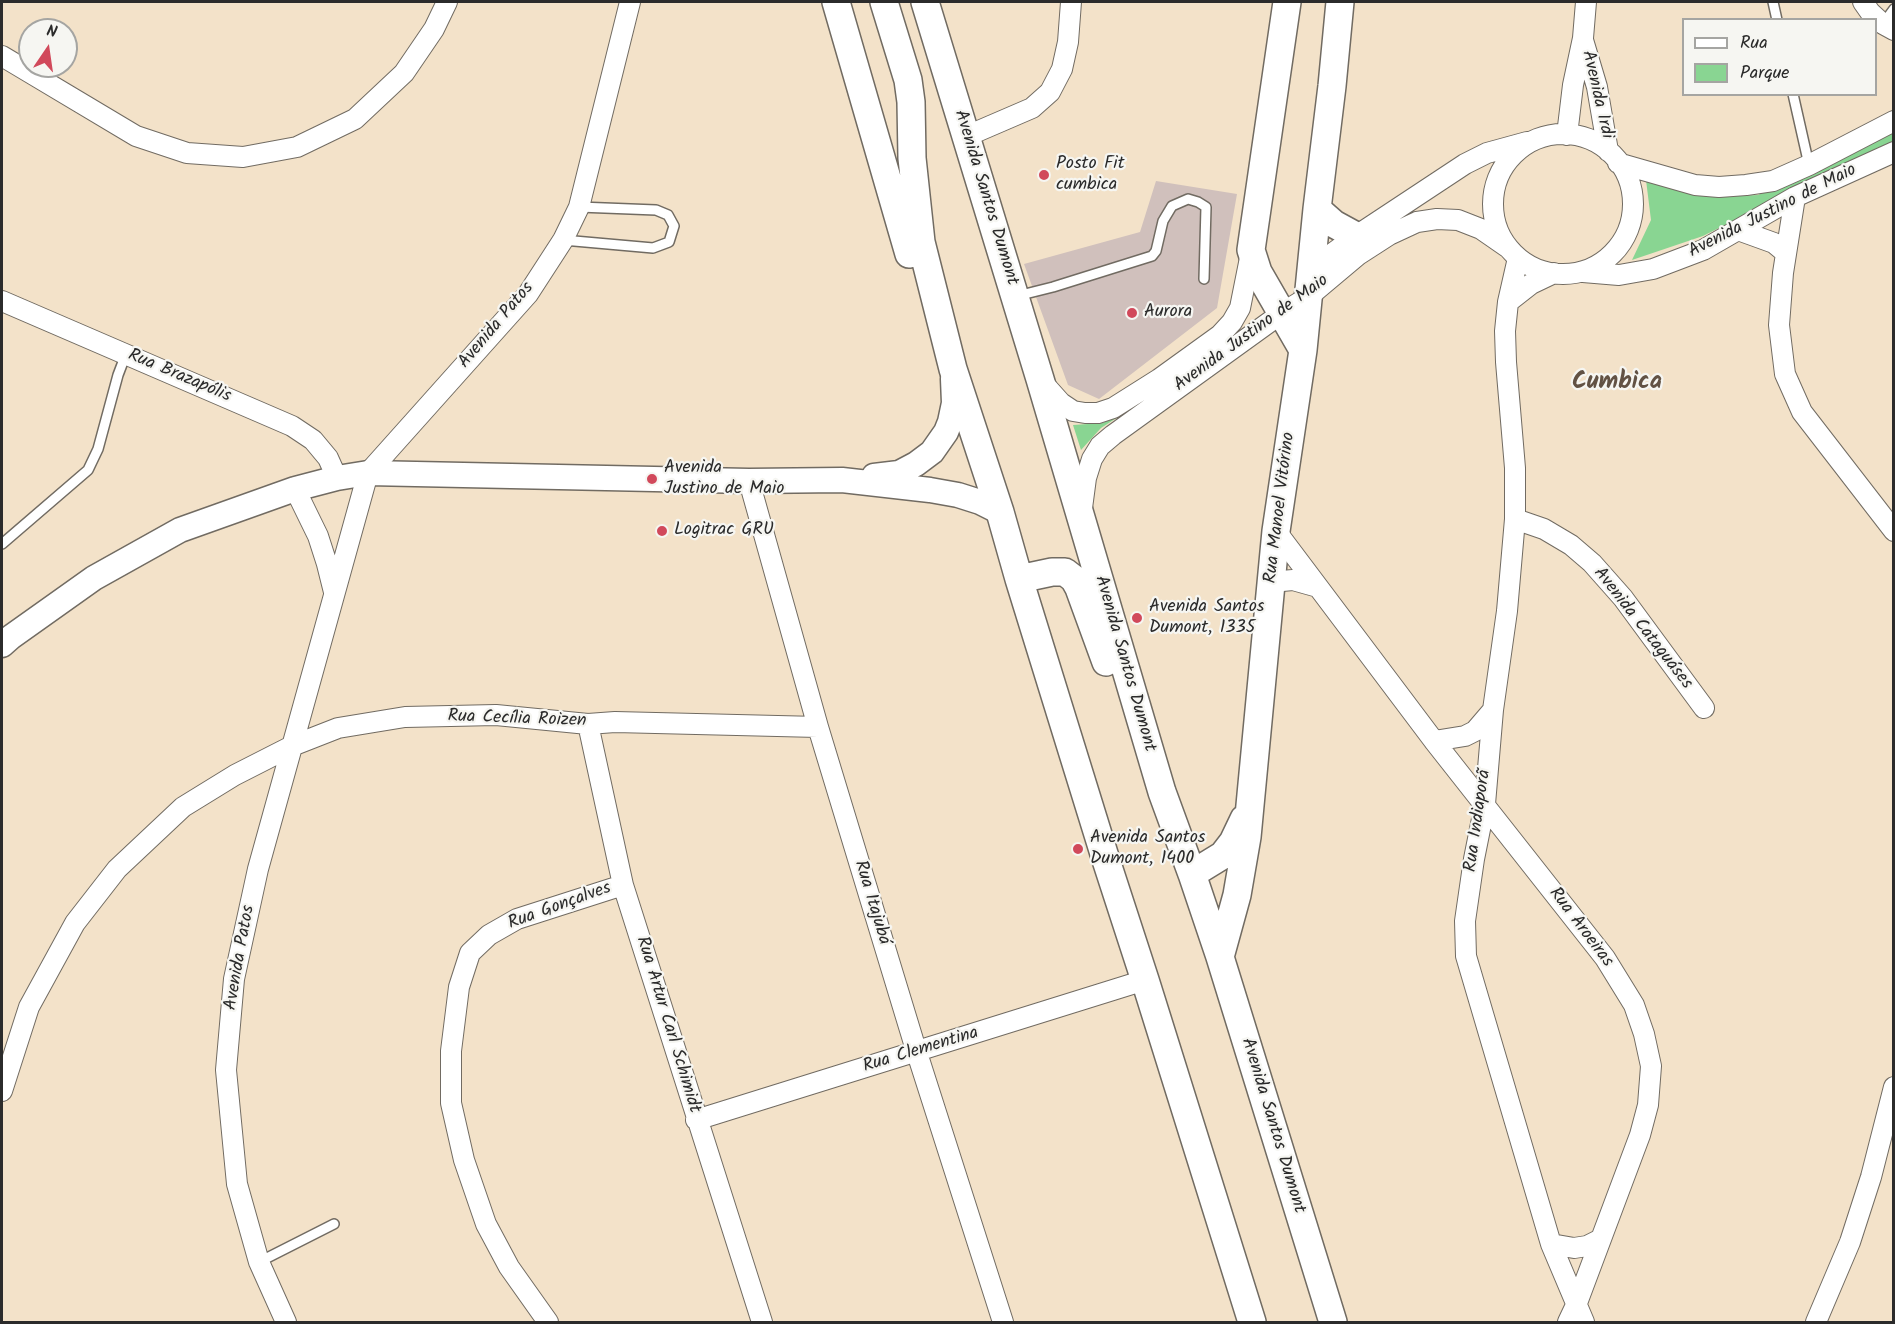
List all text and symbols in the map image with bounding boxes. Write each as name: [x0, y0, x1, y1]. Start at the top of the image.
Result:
north arrow: [18, 18, 78, 78]
legend: [1682, 18, 1877, 96]
text: N: [44, 19, 59, 45]
text: Rua: [1740, 29, 1768, 58]
street label: Avenida Irdi: [1575, 49, 1617, 141]
text: Parque: [1740, 59, 1789, 88]
street label: Avenida Santos Dumont: [948, 108, 1022, 288]
place label: Posto Fit cumbica: [1056, 154, 1125, 196]
street label: Avenida Justino de Maio: [1685, 160, 1861, 264]
marker: Posto Fit cumbica: [1037, 168, 1051, 182]
street label: Avenida Justino de Maio: [1171, 271, 1333, 397]
street label: Avenida Patos: [455, 278, 539, 374]
place label: Aurora: [1144, 302, 1192, 324]
marker: Aurora: [1125, 306, 1139, 320]
street label: Rua Brazapólis: [124, 346, 234, 408]
district label: Cumbica: [1572, 370, 1662, 398]
street label: Rua Manoel Vitórino: [1261, 431, 1301, 585]
place label: Avenida Justino de Maio: [664, 458, 784, 500]
marker: Avenida Justino de Maio: [645, 472, 659, 486]
place label: Logitrac GRU: [674, 520, 774, 542]
marker: Logitrac GRU: [655, 524, 669, 538]
street label: Avenida Cataguáses: [1588, 564, 1696, 694]
street label: Avenida Santos Dumont: [1089, 574, 1159, 754]
place label: Avenida Santos Dumont, 1335: [1149, 597, 1265, 640]
marker: Avenida Santos Dumont, 1335: [1130, 611, 1144, 625]
street label: Rua Cecília Roizen: [447, 707, 587, 733]
street label: Rua Indiaporã: [1461, 769, 1497, 873]
place label: Avenida Santos Dumont, 1400: [1090, 828, 1206, 870]
marker: Avenida Santos Dumont, 1400: [1071, 842, 1085, 856]
street label: Rua Itajubá: [848, 858, 894, 948]
street label: Rua Gonçalves: [506, 878, 614, 936]
street label: Rua Aroeiras: [1543, 884, 1617, 972]
street label: Avenida Patos: [221, 904, 261, 1012]
street label: Rua Artur Carl Schimidt: [630, 934, 704, 1116]
street label: Rua Clementina: [861, 1023, 981, 1079]
street label: Avenida Santos Dumont: [1235, 1036, 1309, 1216]

